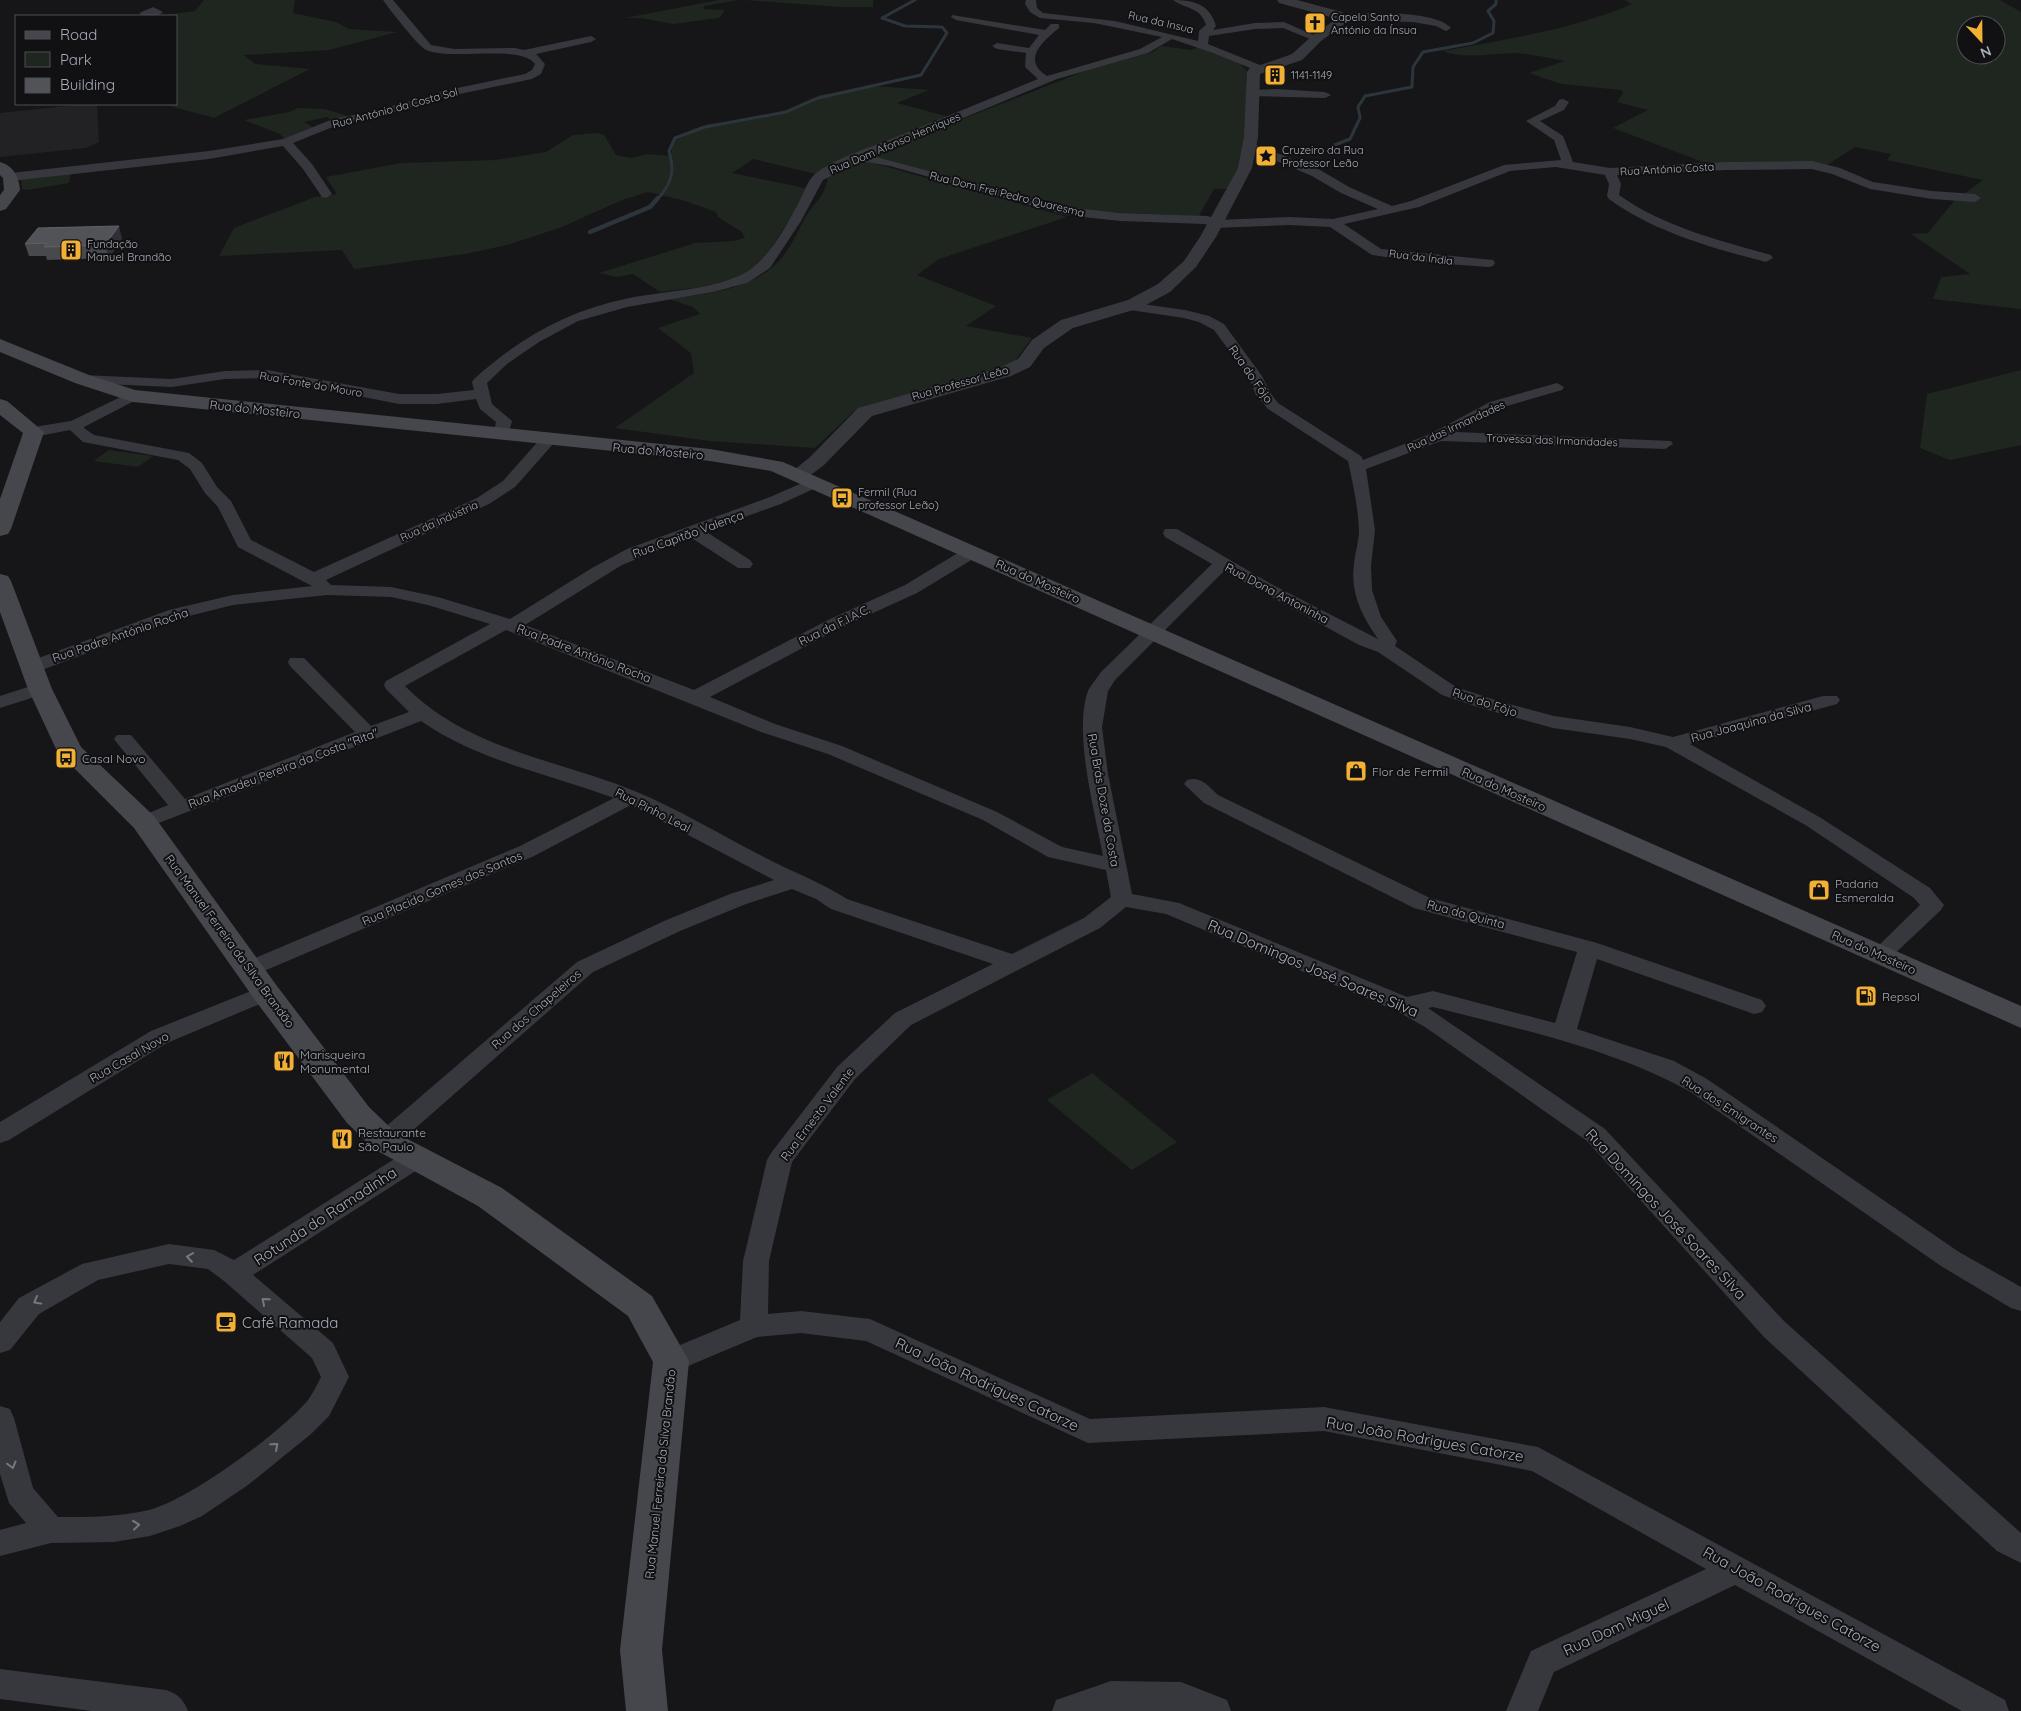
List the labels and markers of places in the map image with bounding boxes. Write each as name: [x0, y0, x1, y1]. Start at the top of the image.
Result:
place label: Capela Santo António da Ínsua: [1331, 10, 1417, 37]
church icon: Capela Santo António da Ínsua: [1303, 11, 1327, 35]
building icon: 1141-1149: [1263, 63, 1287, 87]
place label: 1141-1149: [1291, 68, 1332, 82]
place label: Cruzeiro da Rua Professor Leão: [1282, 143, 1364, 170]
place icon: Cruzeiro da Rua Professor Leão: [1254, 144, 1278, 168]
place label: Fundação Manuel Brandão: [87, 237, 172, 264]
building icon: Fundação Manuel Brandão: [59, 238, 83, 262]
place label: Fermil (Rua professor Leão): [858, 485, 939, 512]
bus stop icon: Fermil (Rua professor Leão): [830, 486, 854, 510]
bus stop icon: Casal Novo: [54, 746, 78, 770]
place label: Casal Novo: [82, 751, 146, 766]
shop icon: Flor de Fermil: [1344, 759, 1368, 783]
place label: Flor de Fermil: [1372, 764, 1448, 779]
place label: Padaria Esmeralda: [1835, 876, 1894, 905]
shop icon: Padaria Esmeralda: [1807, 878, 1831, 902]
fuel station icon: Repsol: [1854, 984, 1878, 1008]
place label: Repsol: [1882, 989, 1920, 1004]
place label: Marisqueira Monumental: [300, 1047, 370, 1076]
restaurant icon: Marisqueira Monumental: [272, 1049, 296, 1073]
place label: Restaurante São Paulo: [358, 1125, 426, 1154]
restaurant icon: Restaurante São Paulo: [330, 1127, 354, 1151]
cafe icon: Café Ramada: [214, 1310, 238, 1334]
place label: Café Ramada: [242, 1313, 338, 1332]

